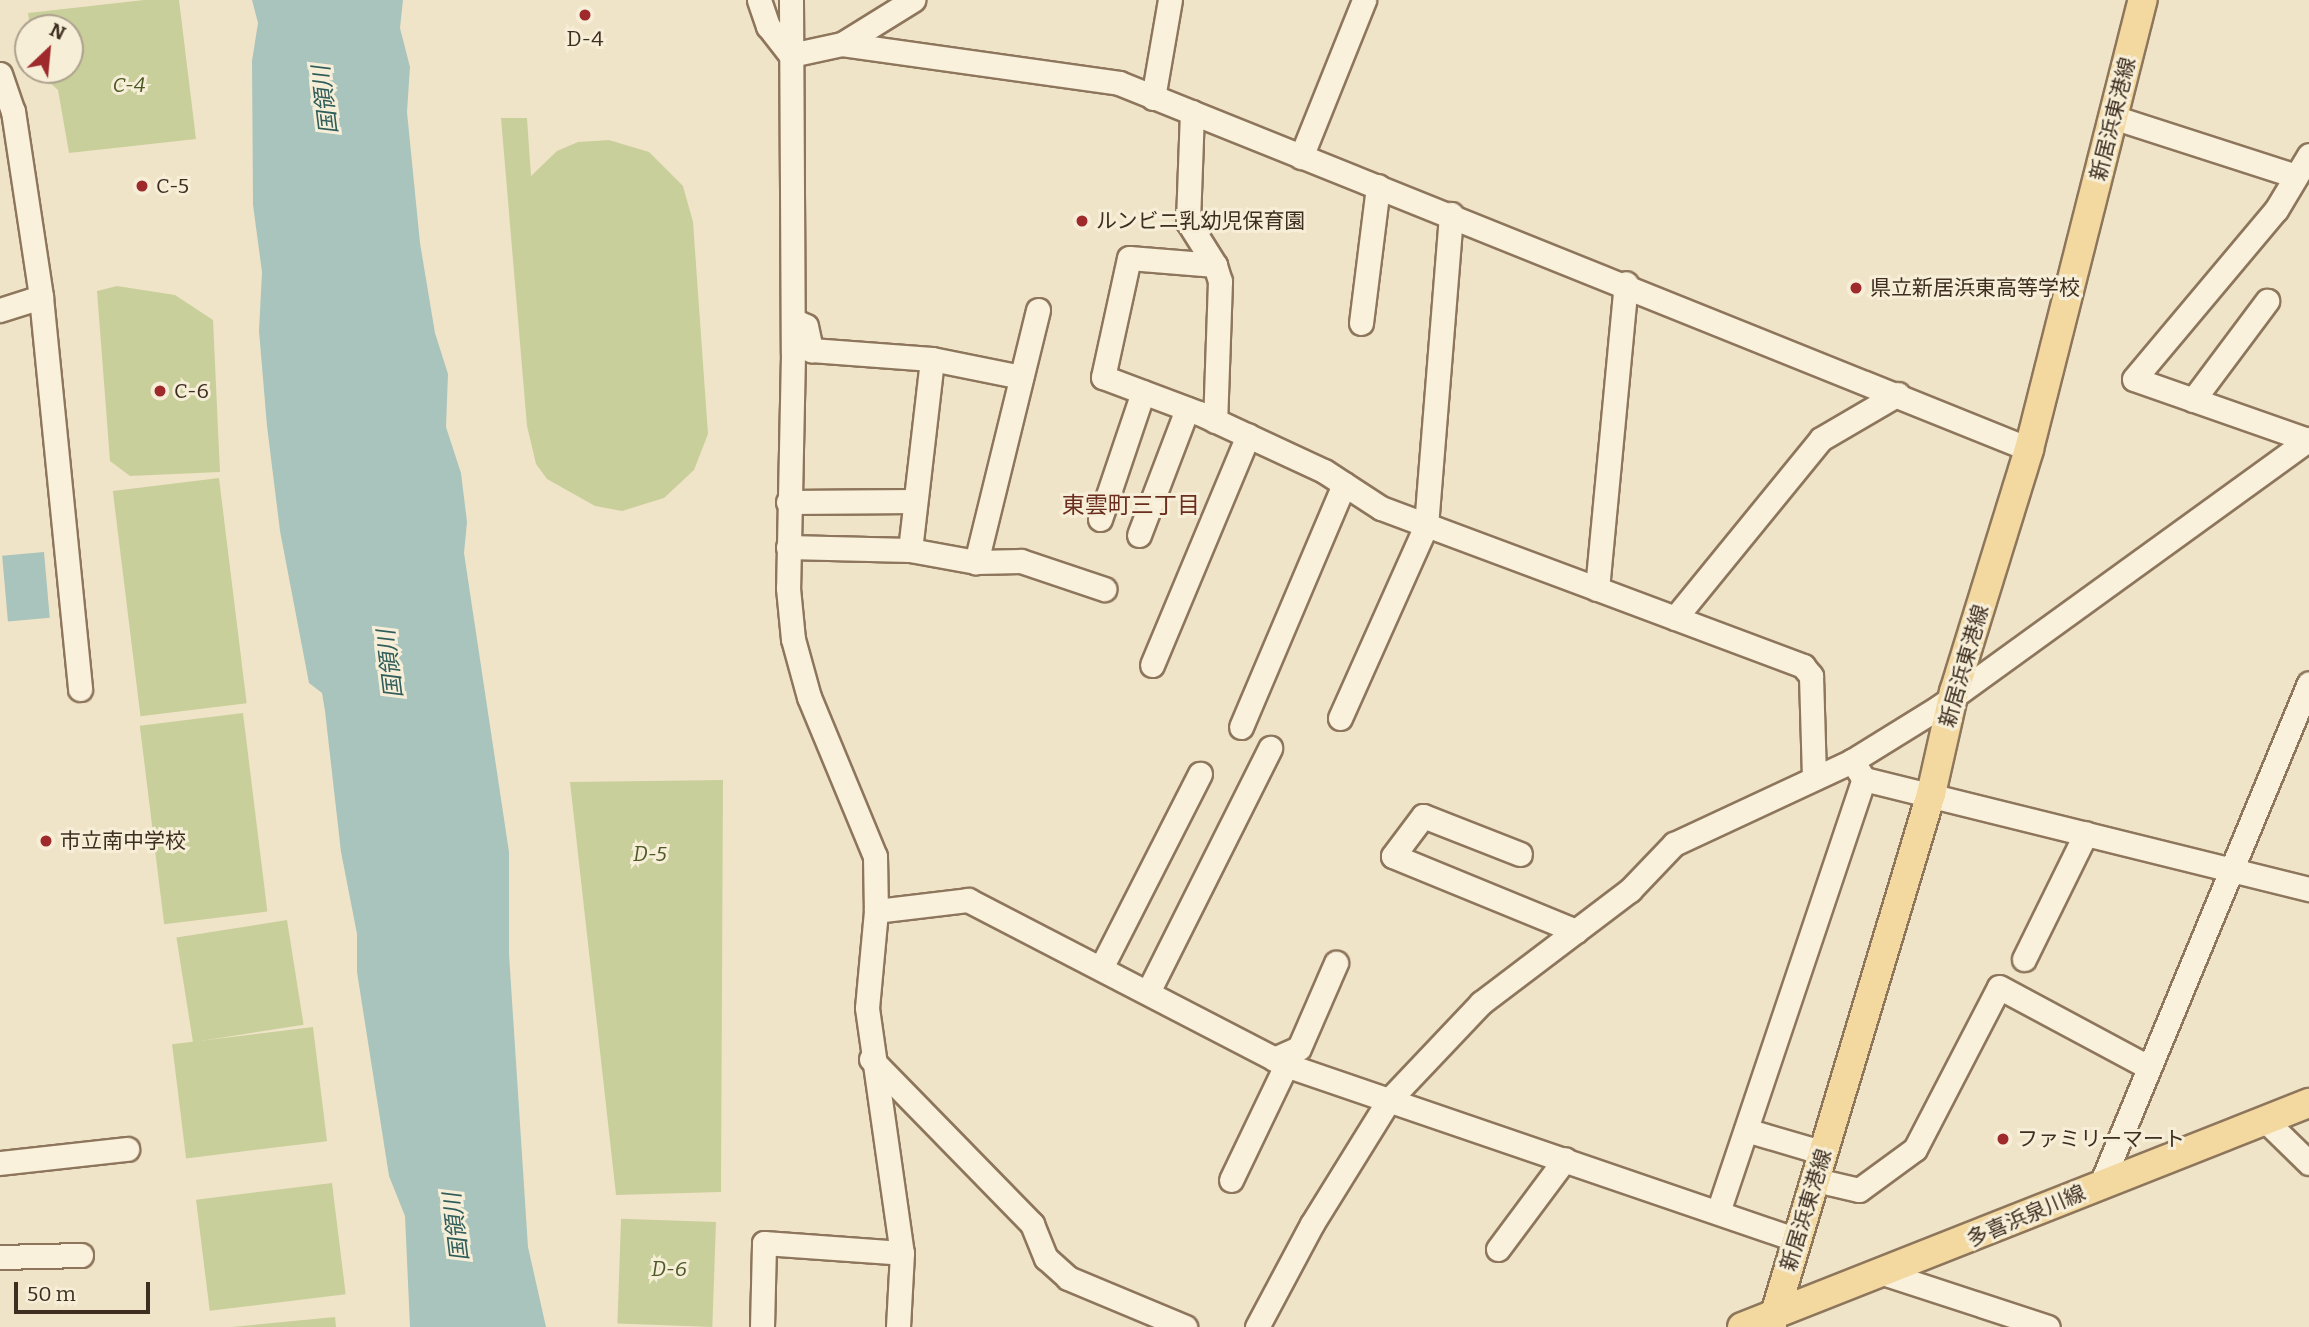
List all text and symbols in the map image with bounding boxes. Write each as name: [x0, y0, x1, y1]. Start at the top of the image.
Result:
marker: D-4: [577, 7, 593, 23]
north arrow: [14, 14, 84, 84]
text: N: [46, 18, 69, 45]
place label: D-4: [566, 26, 604, 52]
street label: 新居浜東港線: [2086, 55, 2140, 183]
water label: 国領川: [307, 64, 343, 136]
park label: C-4: [113, 72, 145, 98]
place label: C-5: [156, 173, 189, 199]
marker: C-5: [134, 178, 150, 194]
place label: ルンビニ乳幼児保育園: [1096, 208, 1306, 234]
marker: ルンビニ乳幼児保育園: [1074, 213, 1090, 229]
place label: 県立新居浜東高等学校: [1870, 275, 2080, 301]
marker: 県立新居浜東高等学校: [1848, 280, 1864, 296]
place label: C-6: [174, 378, 209, 404]
marker: C-6: [152, 383, 168, 399]
district label: 東雲町三丁目: [1062, 491, 1200, 519]
street label: 新居浜東港線: [1935, 602, 1993, 730]
water label: 国領川: [372, 628, 408, 700]
place label: 市立南中学校: [60, 828, 186, 854]
marker: 市立南中学校: [38, 833, 54, 849]
park label: D-5: [633, 841, 667, 867]
place label: ファミリーマート: [2017, 1126, 2185, 1152]
marker: ファミリーマート: [1995, 1131, 2011, 1147]
street label: 新居浜東港線: [1776, 1146, 1836, 1274]
street label: 多喜浜泉川線: [1963, 1180, 2089, 1252]
water label: 国領川: [438, 1191, 474, 1263]
park label: D-6: [651, 1256, 687, 1282]
scale bar: [18, 1268, 154, 1312]
text: 50 m: [27, 1281, 76, 1307]

